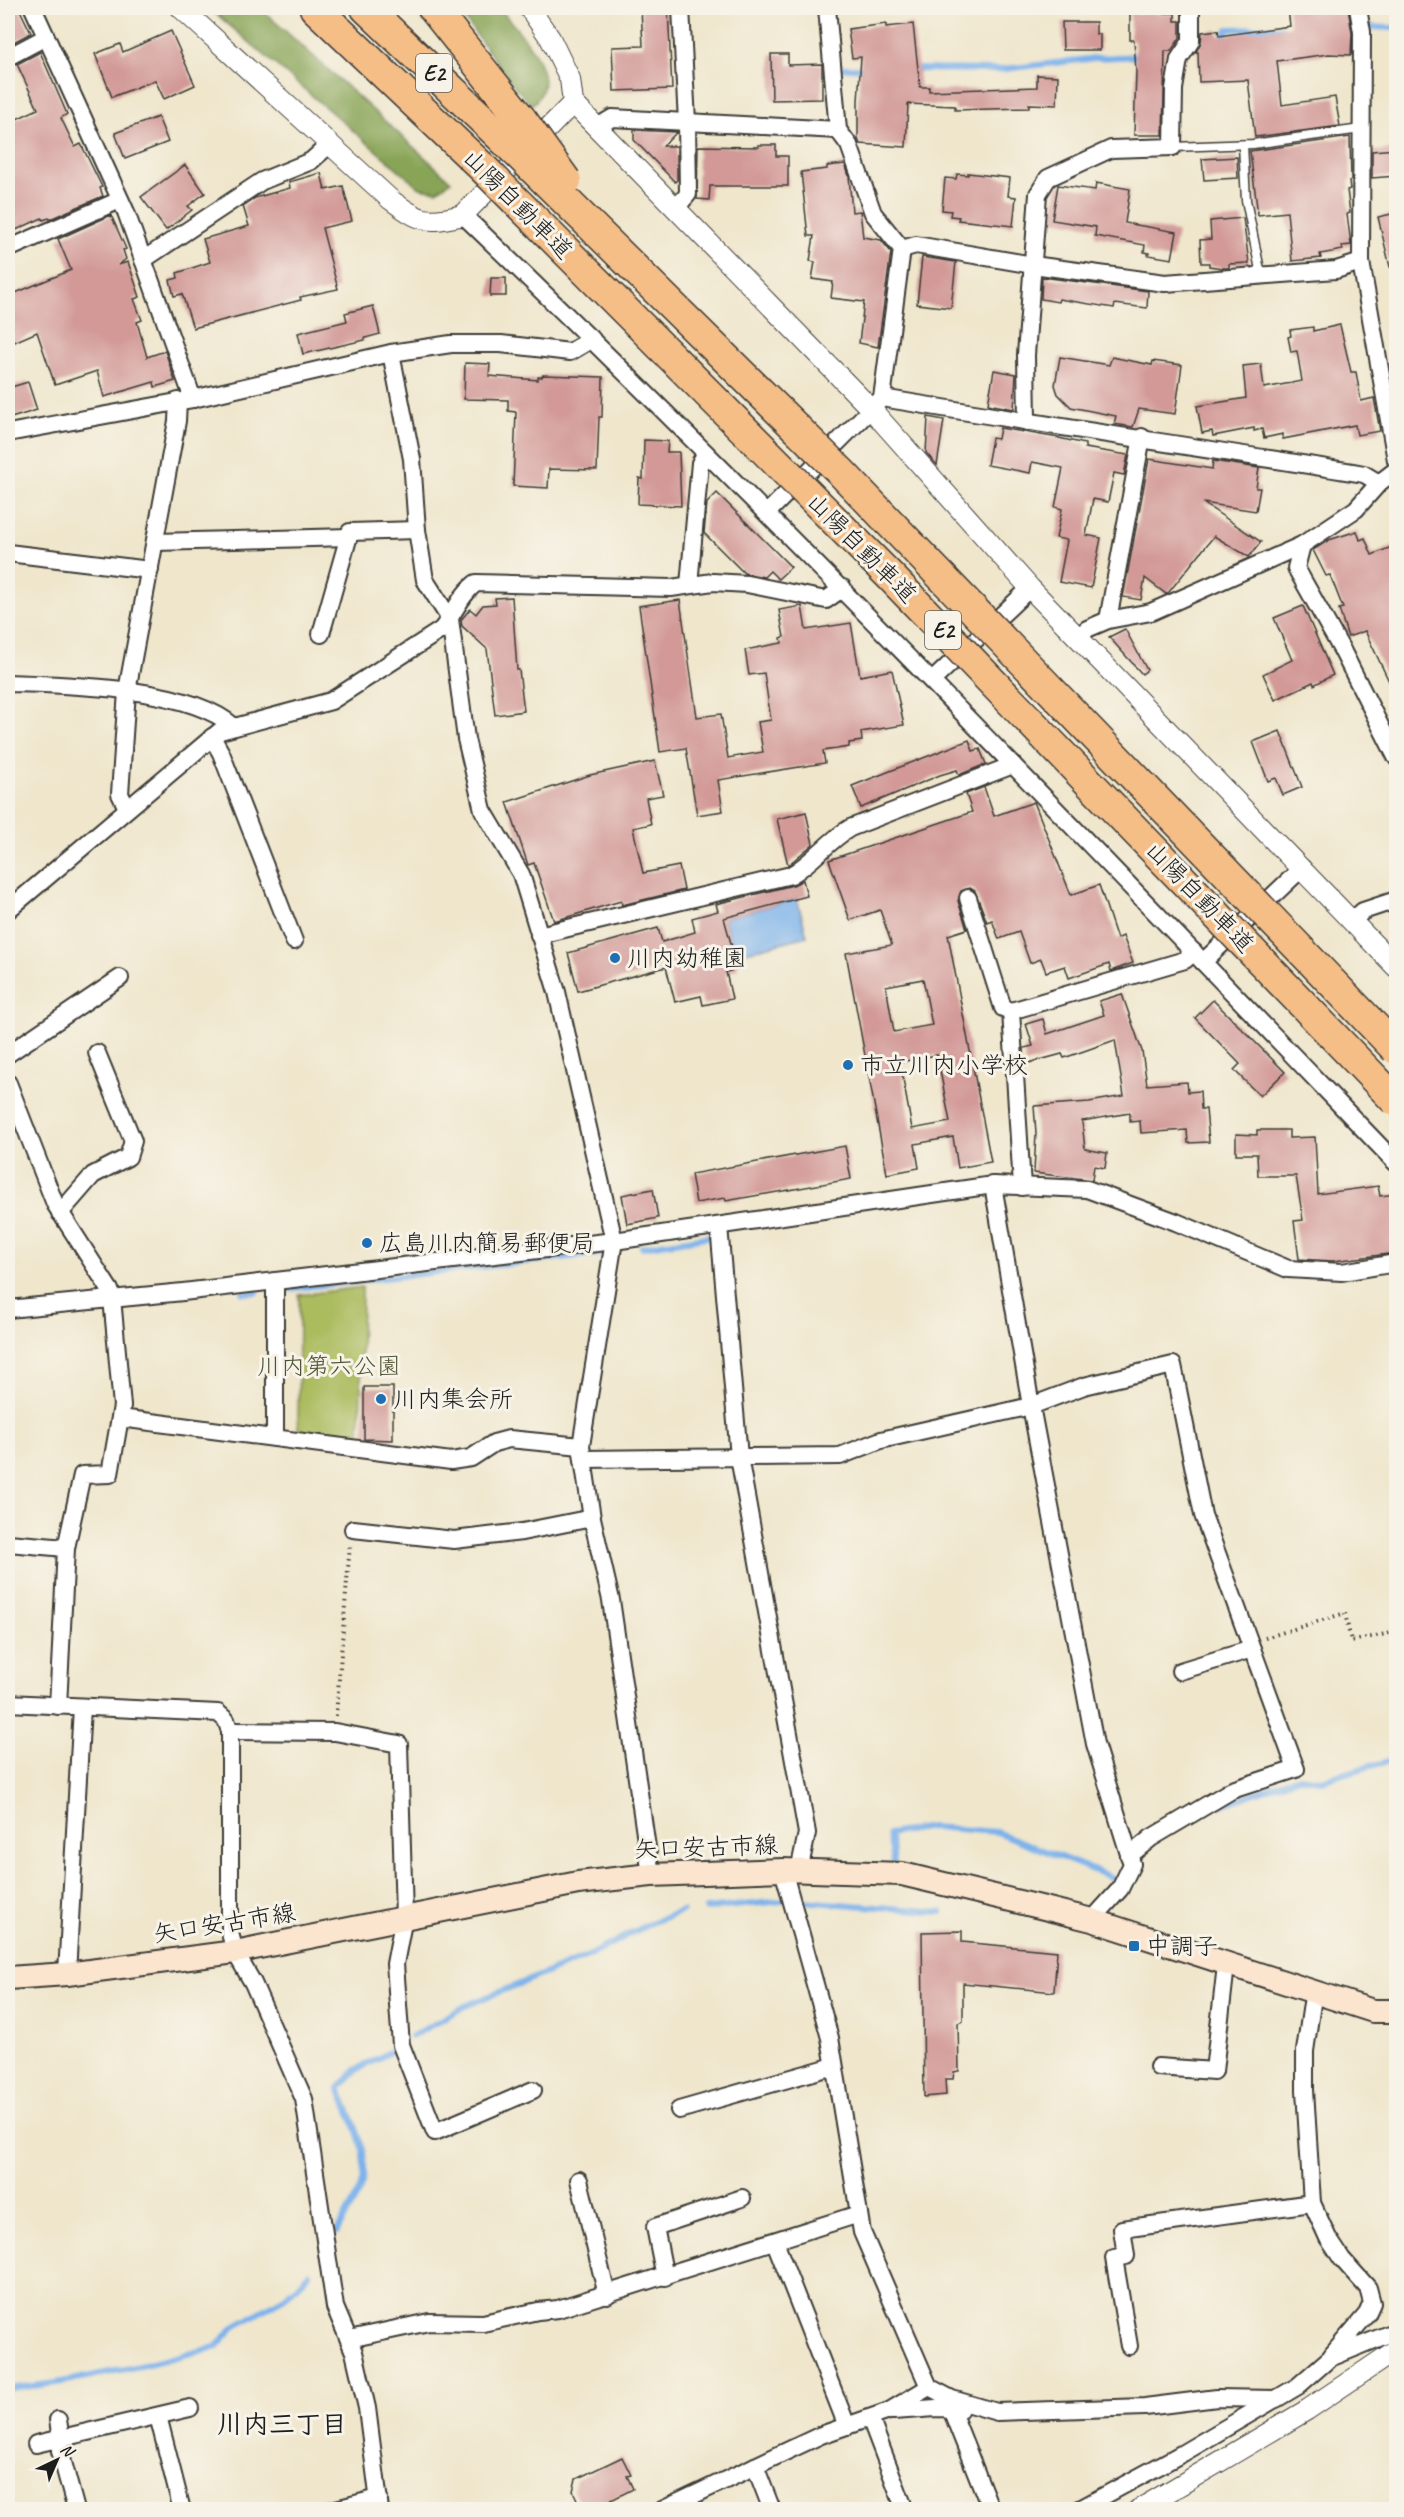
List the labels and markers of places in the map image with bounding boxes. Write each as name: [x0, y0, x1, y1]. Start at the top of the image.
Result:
place label: 川内幼稚園: [627, 943, 747, 973]
marker: 川内幼稚園: [608, 951, 622, 965]
place label: 市立川内小学校: [860, 1050, 1028, 1080]
marker: 市立川内小学校: [841, 1058, 855, 1072]
place label: 広島川内簡易郵便局: [379, 1228, 595, 1258]
marker: 広島川内簡易郵便局: [360, 1236, 374, 1250]
place label: 川内集会所: [393, 1384, 513, 1414]
marker: 川内集会所: [374, 1392, 388, 1406]
place label: 中調子: [1146, 1931, 1218, 1961]
marker: 中調子: [1127, 1939, 1141, 1953]

